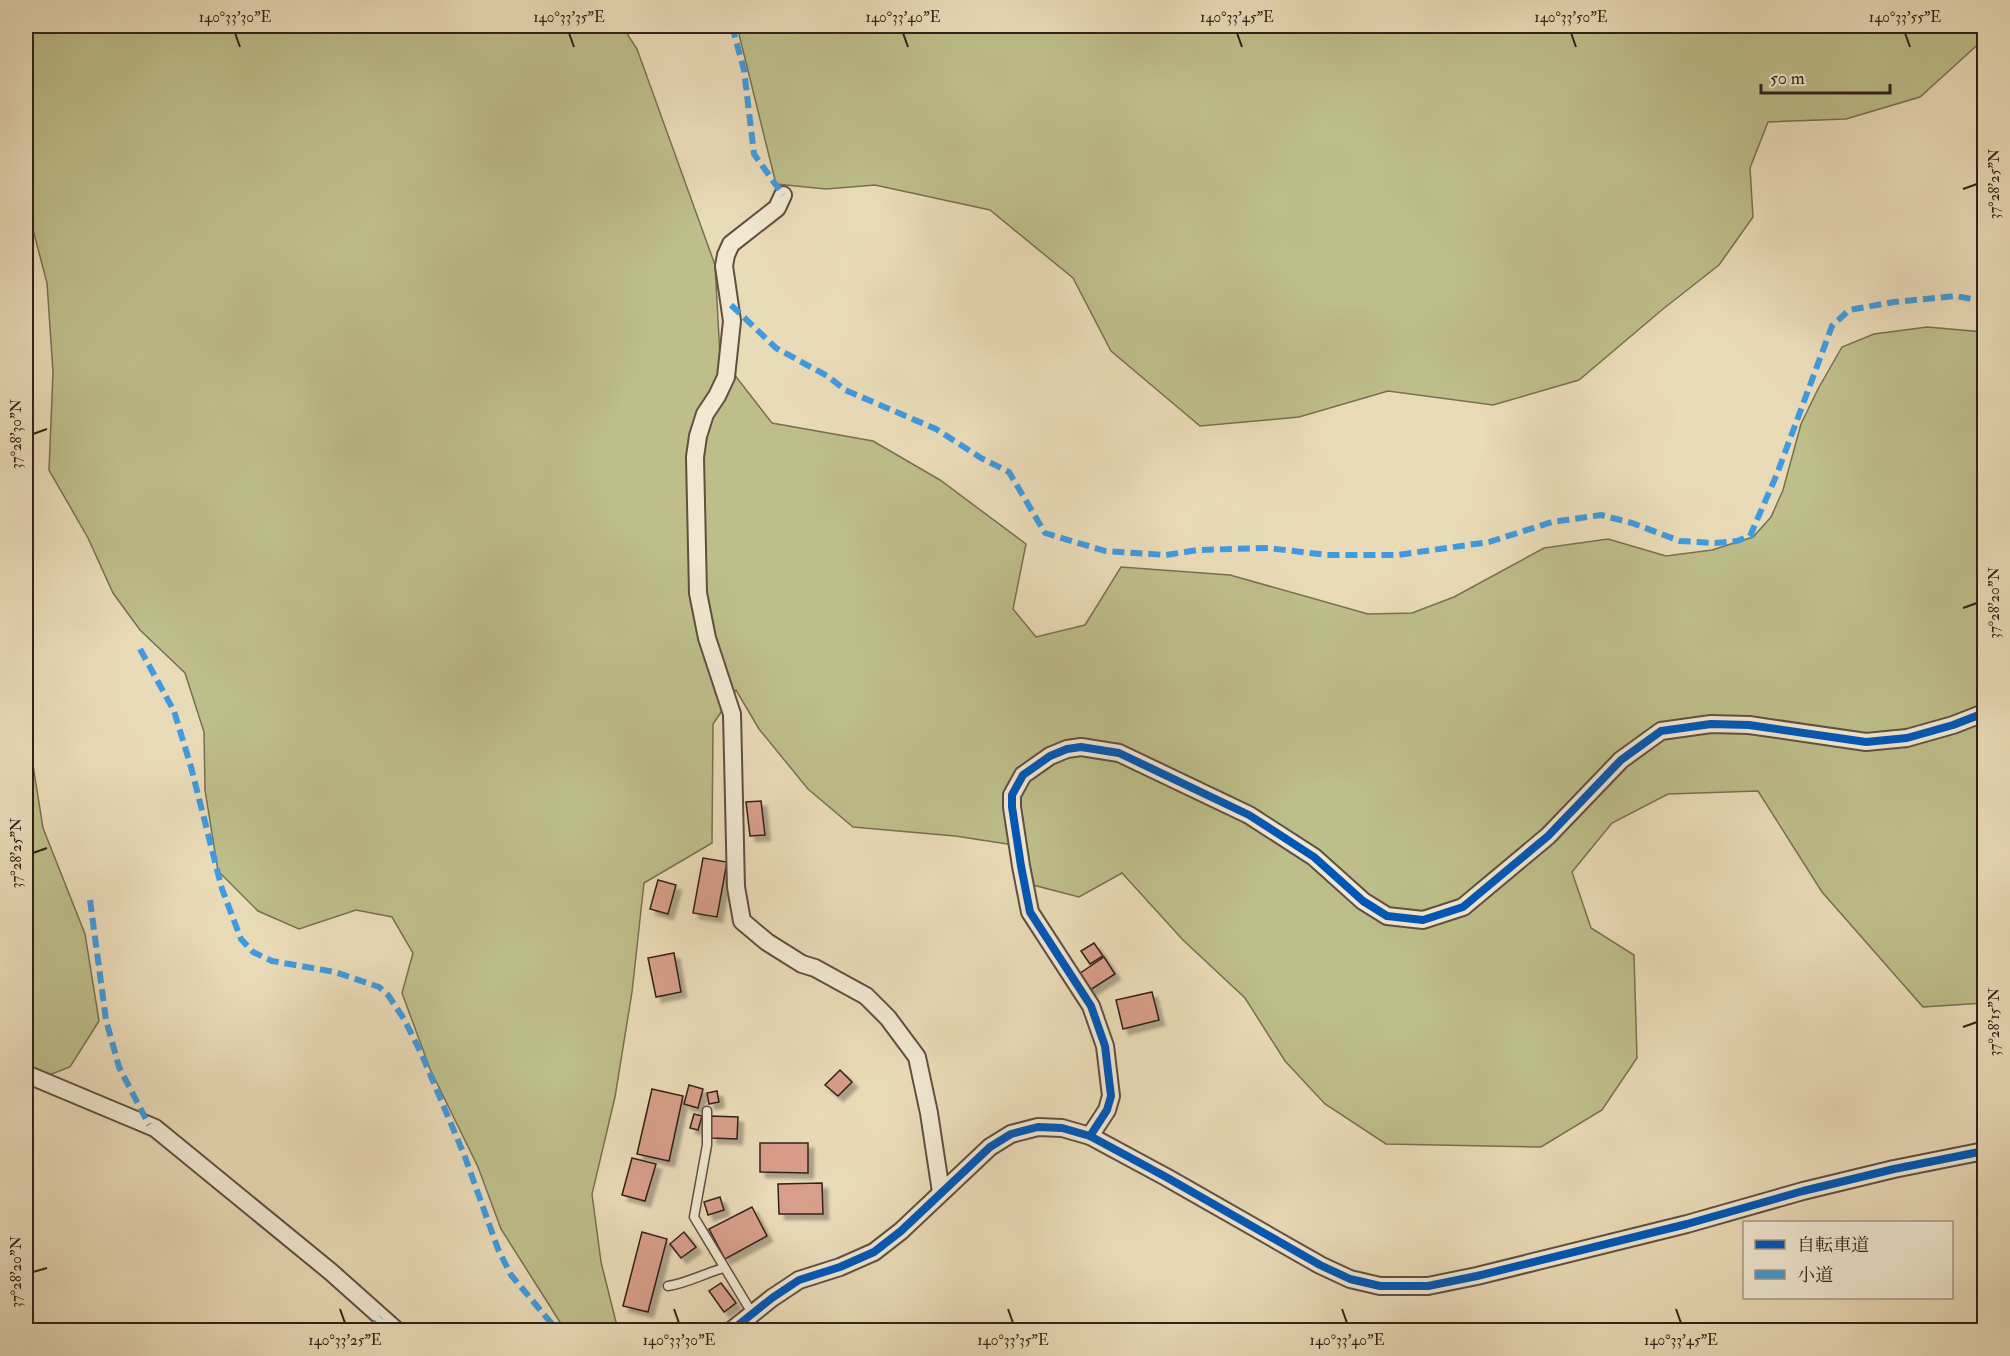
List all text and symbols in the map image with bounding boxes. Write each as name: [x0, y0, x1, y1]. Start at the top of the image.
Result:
text: 140°33'30"E: [199, 8, 271, 27]
text: 140°33'35"E: [533, 8, 605, 27]
text: 140°33'40"E: [866, 8, 941, 27]
text: 140°33'45"E: [1200, 8, 1274, 27]
text: 140°33'50"E: [1534, 8, 1608, 27]
text: 140°33'55"E: [1869, 8, 1941, 27]
scale bar: [1761, 57, 1890, 95]
text: 50 m: [1770, 67, 1805, 90]
text: 37°28'25"N: [1985, 148, 2004, 219]
text: 37°28'30"N: [7, 399, 26, 469]
text: 37°28'20"N: [1985, 567, 2004, 639]
text: 37°28'25"N: [7, 817, 26, 888]
text: 37°28'15"N: [1985, 987, 2004, 1056]
legend: [1743, 1221, 1953, 1299]
text: 自転車道: [1797, 1234, 1869, 1257]
text: 37°28'20"N: [7, 1236, 26, 1308]
text: 小道: [1797, 1264, 1833, 1287]
text: 140°33'25"E: [308, 1331, 382, 1350]
text: 140°33'30"E: [643, 1331, 715, 1350]
text: 140°33'35"E: [977, 1331, 1049, 1350]
text: 140°33'40"E: [1310, 1331, 1385, 1350]
text: 140°33'45"E: [1644, 1331, 1718, 1350]

